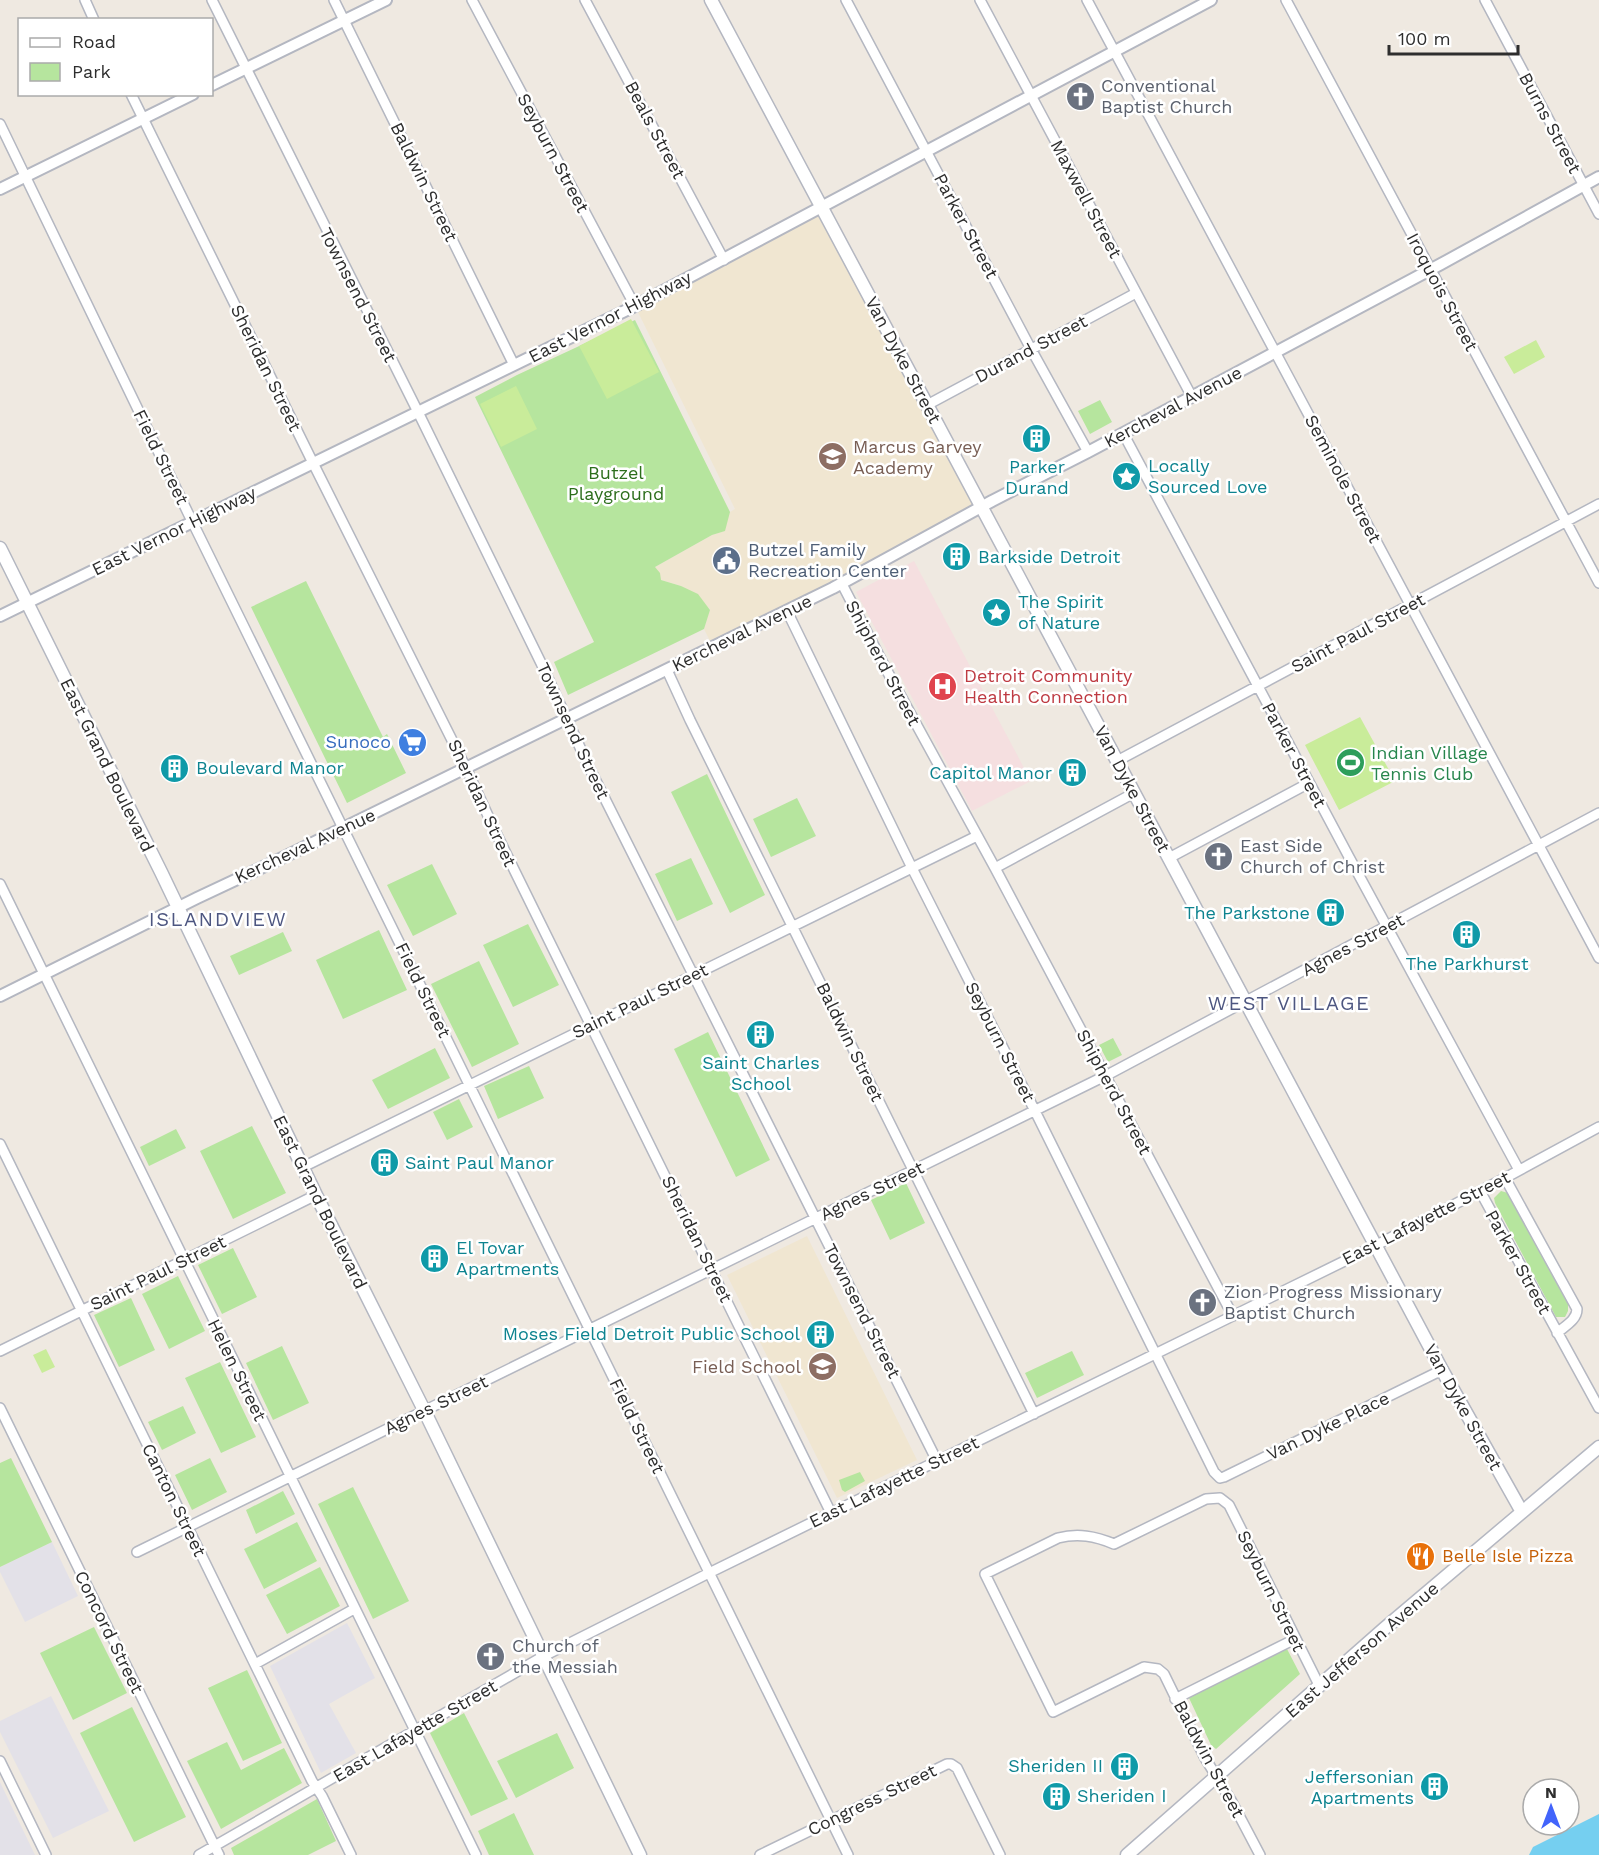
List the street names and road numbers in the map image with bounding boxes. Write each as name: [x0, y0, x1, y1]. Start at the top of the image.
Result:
street label: Burns Street: [1515, 69, 1586, 177]
street label: Beals Street: [621, 77, 690, 183]
street label: Seyburn Street: [513, 90, 594, 216]
street label: Baldwin Street: [387, 119, 463, 245]
street label: Maxwell Street: [1046, 136, 1127, 262]
street label: Parker Street: [930, 170, 1003, 282]
street label: Townsend Street: [315, 224, 402, 366]
street label: Iroquois Street: [1402, 229, 1483, 355]
street label: East Vernor Highway: [525, 266, 695, 367]
street label: Van Dyke Street: [861, 293, 946, 427]
street label: Sheridan Street: [227, 301, 306, 435]
street label: Durand Street: [971, 310, 1091, 387]
street label: Kercheval Avenue: [1100, 361, 1245, 452]
street label: Field Street: [129, 406, 194, 508]
street label: Seminole Street: [1301, 411, 1386, 547]
street label: East Vernor Highway: [88, 481, 260, 579]
street label: Saint Paul Street: [1287, 588, 1429, 677]
street label: Kercheval Avenue: [668, 590, 815, 676]
street label: Shipherd Street: [842, 596, 926, 729]
street label: Townsend Street: [533, 659, 614, 803]
street label: East Grand Boulevard: [56, 674, 159, 855]
street label: Parker Street: [1258, 699, 1331, 811]
street label: Van Dyke Street: [1090, 722, 1175, 856]
street label: Sheridan Street: [444, 736, 521, 870]
street label: Kercheval Avenue: [231, 804, 379, 887]
street label: Agnes Street: [1298, 909, 1408, 980]
street label: Field Street: [391, 939, 456, 1041]
street label: Saint Paul Street: [568, 958, 712, 1043]
street label: Seyburn Street: [961, 978, 1040, 1106]
street label: Baldwin Street: [813, 979, 889, 1105]
street label: Shipherd Street: [1073, 1025, 1157, 1158]
street label: East Grand Boulevard: [269, 1111, 372, 1292]
street label: Agnes Street: [816, 1156, 927, 1225]
street label: East Lafayette Street: [1338, 1166, 1514, 1269]
street label: Sheridan Street: [658, 1172, 737, 1306]
street label: Parker Street: [1481, 1206, 1556, 1318]
street label: Saint Paul Street: [86, 1230, 230, 1315]
street label: Townsend Street: [819, 1240, 906, 1382]
street label: Helen Street: [204, 1315, 271, 1425]
street label: Van Dyke Street: [1420, 1340, 1507, 1474]
street label: Agnes Street: [380, 1370, 491, 1439]
street label: Field Street: [605, 1375, 670, 1477]
street label: Van Dyke Place: [1263, 1387, 1393, 1464]
street label: East Lafayette Street: [806, 1431, 982, 1532]
street label: Canton Street: [138, 1440, 211, 1560]
street label: Seyburn Street: [1233, 1527, 1310, 1655]
street label: Concord Street: [71, 1567, 148, 1697]
street label: East Jefferson Avenue: [1281, 1577, 1443, 1722]
street label: East Lafayette Street: [329, 1675, 501, 1786]
street label: Baldwin Street: [1170, 1696, 1249, 1822]
street label: Congress Street: [804, 1759, 940, 1840]

